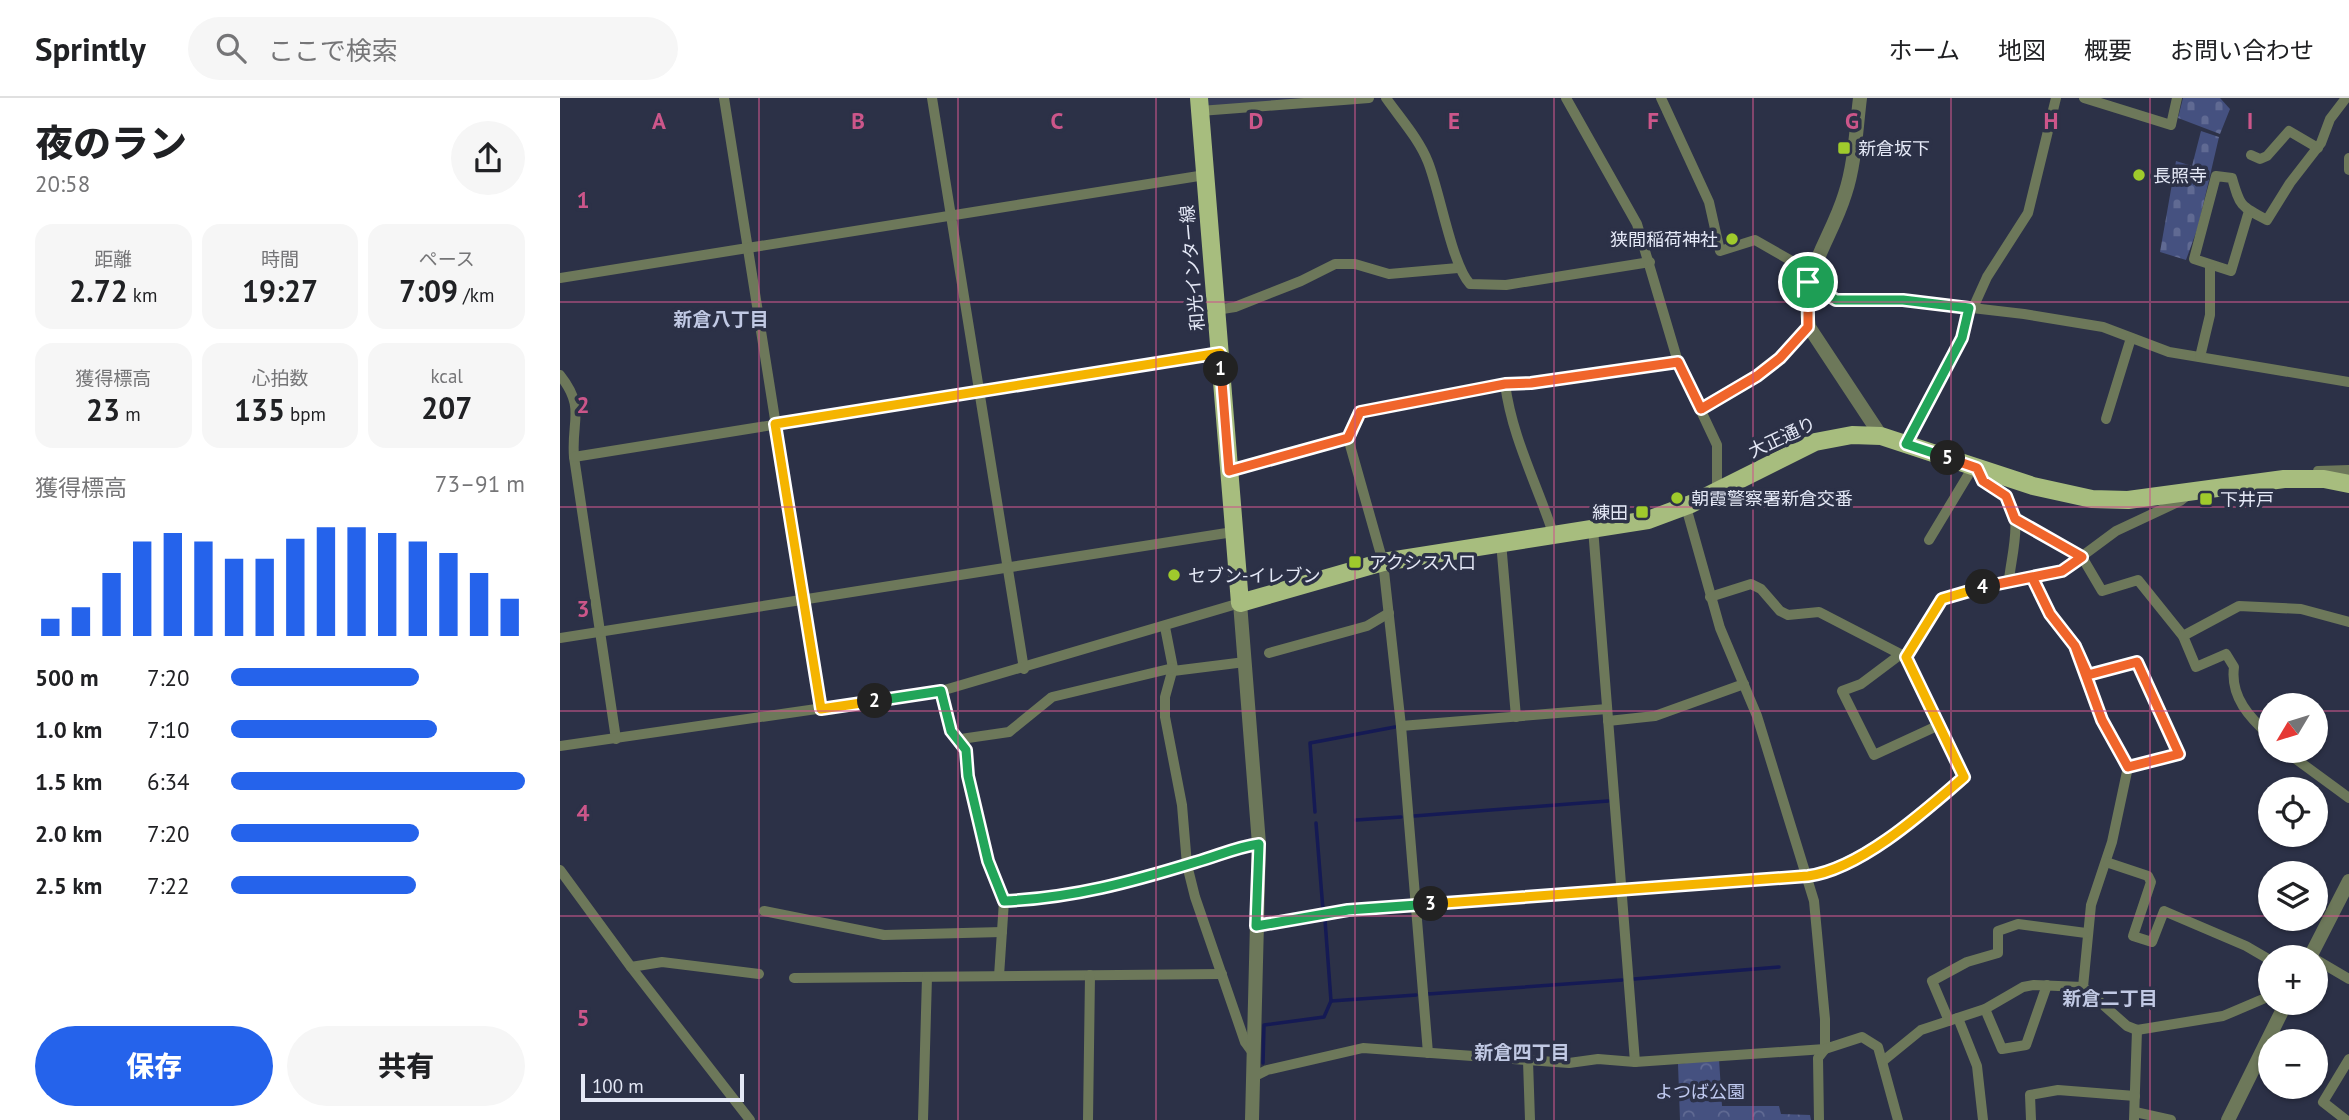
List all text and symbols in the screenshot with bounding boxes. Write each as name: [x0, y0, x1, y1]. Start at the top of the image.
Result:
search box: [188, 17, 678, 80]
text: Sprintly: [35, 27, 146, 70]
icon: search: [212, 29, 250, 67]
text: ここで検索: [268, 34, 398, 67]
text: ホーム: [1889, 35, 1960, 66]
text: 地図: [1998, 35, 2046, 66]
text: 概要: [2084, 35, 2132, 66]
text: お問い合わせ: [2170, 35, 2314, 66]
text: A: [652, 106, 666, 135]
text: B: [851, 106, 865, 135]
text: C: [1051, 106, 1064, 135]
text: D: [1249, 106, 1263, 135]
text: E: [1448, 106, 1460, 135]
text: F: [1647, 106, 1659, 135]
text: G: [1845, 106, 1859, 135]
text: H: [2044, 106, 2058, 135]
text: I: [2247, 106, 2253, 135]
text: 夜のラン: [35, 118, 187, 167]
button: share: [451, 121, 525, 195]
place label: 新倉坂下: [1858, 137, 1930, 160]
marker: 新倉坂下: [1836, 140, 1852, 156]
place label: 長照寺: [2153, 164, 2207, 187]
marker: 長照寺: [2131, 167, 2147, 183]
text: 20:58: [35, 169, 90, 198]
text: 1: [576, 185, 590, 214]
street label: 和光インター線: [1175, 204, 1209, 332]
place label: 狭間稲荷神社: [1610, 228, 1718, 251]
marker: 狭間稲荷神社: [1724, 231, 1740, 247]
text: 距離: [94, 247, 132, 271]
text: 時間: [261, 247, 299, 271]
text: ペース: [419, 247, 475, 271]
pin: [1778, 252, 1838, 312]
icon: arrive: [1789, 263, 1827, 301]
text: 2.72: [69, 271, 128, 310]
text: 19:27: [242, 271, 318, 310]
text: 7:09: [399, 271, 458, 310]
text: km: [128, 283, 157, 307]
text: /km: [458, 283, 494, 307]
district label: 新倉八丁目: [673, 307, 769, 331]
pin: 1: [1204, 352, 1238, 386]
text: 1: [1215, 356, 1226, 380]
text: kcal: [430, 364, 463, 388]
text: 獲得標高: [75, 366, 151, 390]
text: 心拍数: [251, 366, 309, 390]
text: 207: [421, 388, 472, 427]
text: 23: [86, 390, 120, 429]
text: 135: [234, 390, 285, 429]
text: 2: [576, 390, 590, 419]
text: m: [120, 402, 141, 426]
text: bpm: [285, 402, 326, 426]
street label: 大正通り: [1745, 411, 1819, 463]
pin: 5: [1930, 440, 1966, 476]
text: 5: [1942, 445, 1953, 469]
text: 73–91 m: [435, 469, 525, 498]
text: 獲得標高: [35, 473, 127, 502]
place label: 朝霞警察署新倉交番: [1691, 487, 1853, 510]
place label: 下井戸: [2220, 488, 2274, 511]
marker: 朝霞警察署新倉交番: [1669, 490, 1685, 506]
marker: 下井戸: [2198, 491, 2214, 507]
place label: 練田: [1592, 501, 1628, 524]
marker: 練田: [1634, 504, 1650, 520]
place label: アクシス入口: [1369, 551, 1476, 574]
marker: アクシス入口: [1347, 554, 1363, 570]
place label: セブン-イレブン: [1188, 564, 1320, 587]
marker: セブン-イレブン: [1166, 567, 1182, 583]
pin: 4: [1966, 570, 2000, 604]
text: 4: [1977, 574, 1988, 598]
text: 3: [576, 594, 590, 623]
text: 500 m: [35, 663, 98, 692]
text: 7:20: [147, 663, 190, 692]
pin: 2: [858, 684, 892, 718]
text: 2: [869, 688, 880, 712]
north arrow: [2258, 693, 2328, 763]
map controls: [2258, 693, 2328, 1099]
text: 1.0 km: [35, 715, 102, 744]
text: 7:10: [147, 715, 190, 744]
text: 1.5 km: [35, 767, 102, 796]
text: 6:34: [147, 767, 190, 796]
button: locate: [2258, 777, 2328, 847]
text: 4: [576, 798, 590, 827]
text: 2.0 km: [35, 819, 102, 848]
text: 7:20: [147, 819, 190, 848]
button: layers: [2258, 861, 2328, 931]
text: 2.5 km: [35, 871, 102, 900]
text: 7:22: [147, 871, 190, 900]
pin: 3: [1414, 886, 1448, 922]
text: 3: [1425, 891, 1436, 915]
button: +: [2258, 945, 2328, 1015]
district label: 新倉二丁目: [2062, 986, 2158, 1010]
text: 5: [576, 1003, 590, 1032]
button: 保存: [35, 1026, 273, 1106]
button: 共有: [287, 1026, 525, 1106]
button: −: [2258, 1029, 2328, 1099]
district label: 新倉四丁目: [1474, 1040, 1570, 1064]
scale bar: [581, 1071, 744, 1103]
text: 100 m: [592, 1074, 644, 1098]
park label: よつば公園: [1655, 1080, 1745, 1103]

